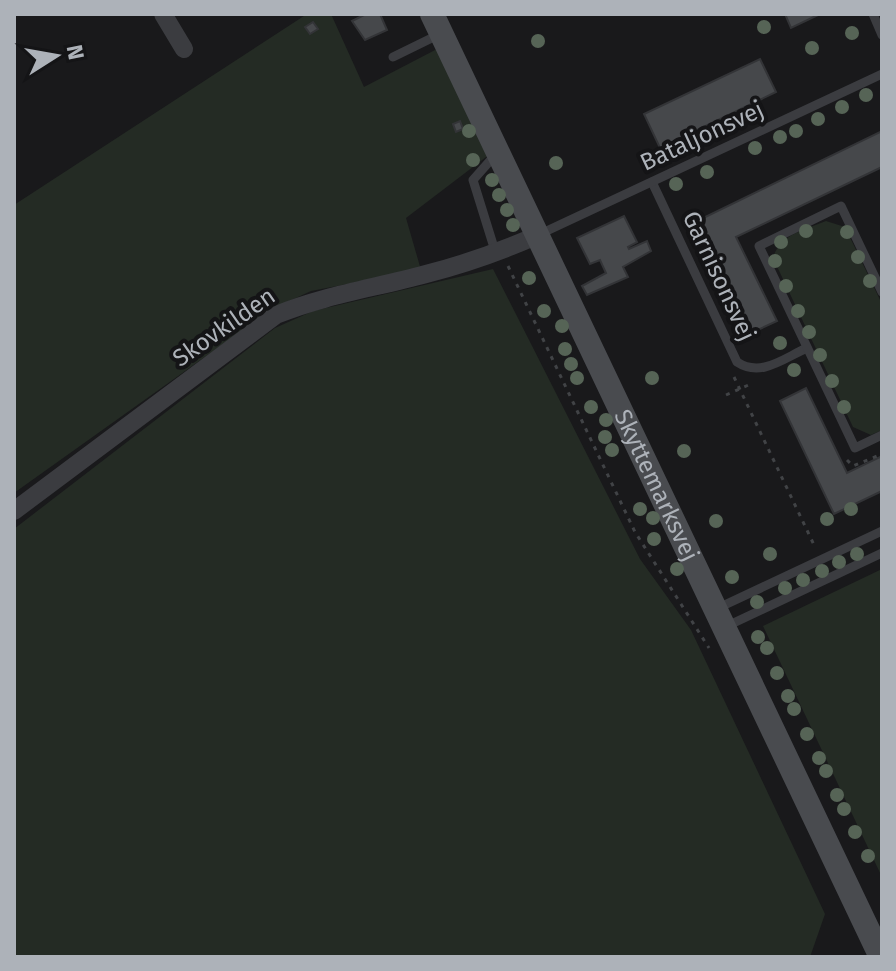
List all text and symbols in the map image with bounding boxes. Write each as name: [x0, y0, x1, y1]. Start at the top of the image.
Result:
north arrow: [16, 16, 96, 96]
text: N: [60, 43, 90, 62]
street label: Bataljonsvej: [636, 95, 768, 177]
street label: Garnisonsvej: [677, 207, 761, 345]
street label: Skovkilden: [167, 282, 281, 372]
street label: Skyttemarksvej: [608, 405, 704, 566]

